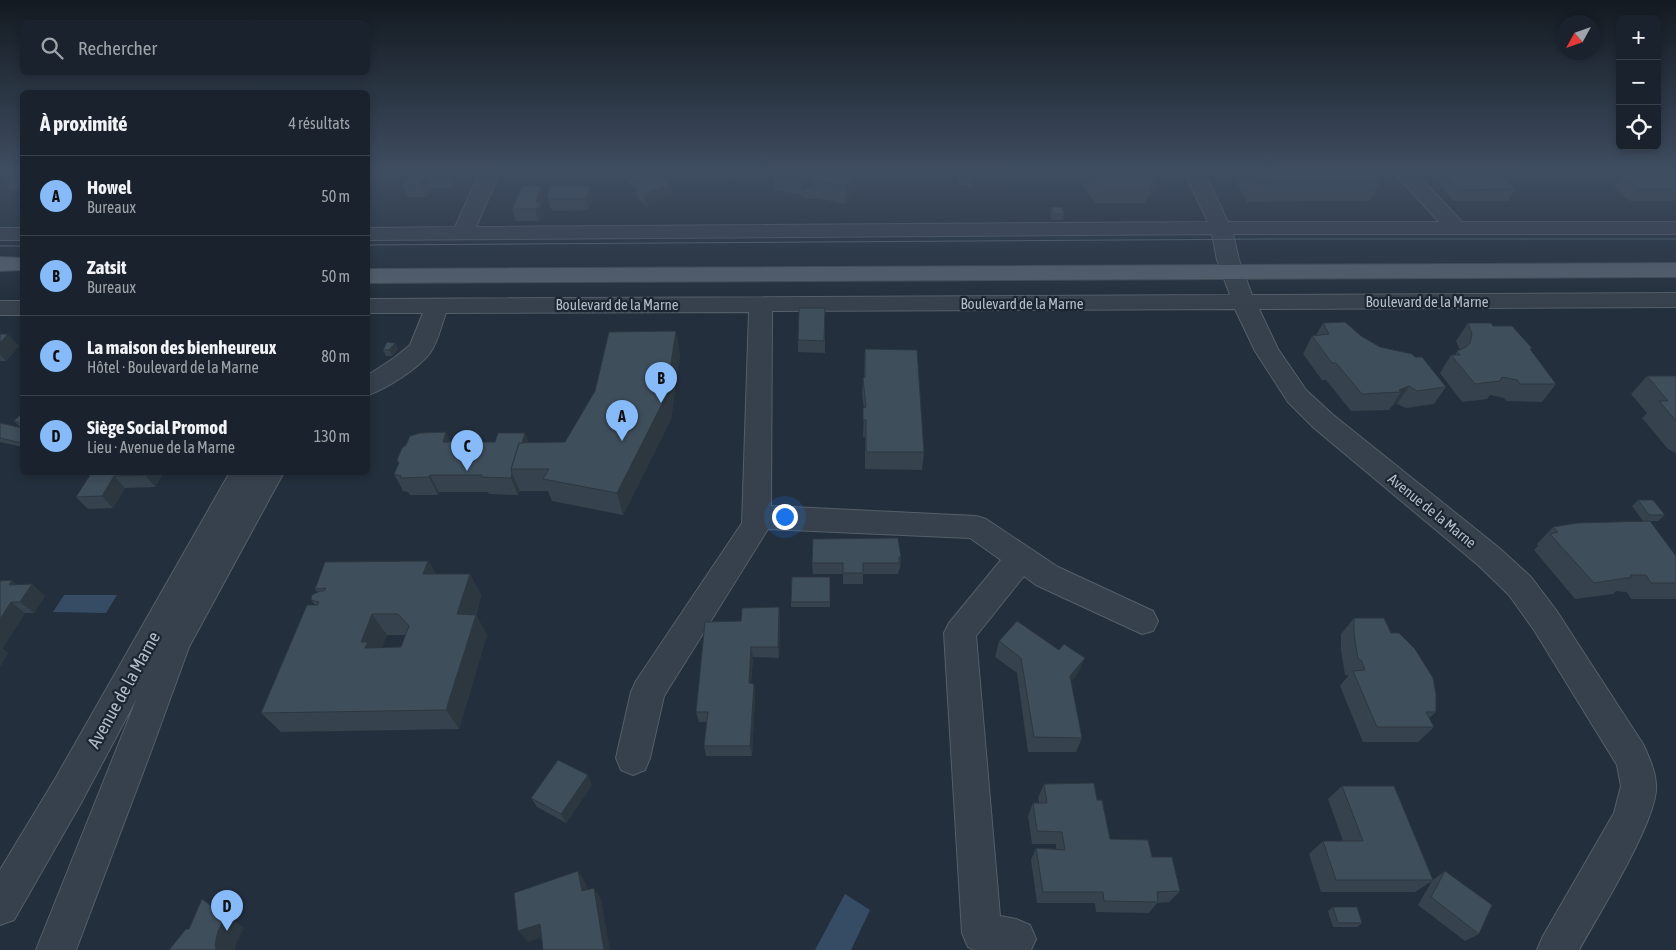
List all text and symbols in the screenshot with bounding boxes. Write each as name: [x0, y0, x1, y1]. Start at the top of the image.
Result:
north arrow: [1556, 15, 1601, 60]
map controls: [1616, 15, 1661, 150]
button: +: [1616, 15, 1661, 60]
search box: [20, 20, 370, 75]
icon: search: [38, 34, 66, 62]
text: Rechercher: [78, 37, 157, 59]
button: −: [1616, 60, 1661, 105]
button: locate: [1616, 105, 1661, 150]
text: À proximité: [40, 111, 128, 135]
text: 4 résultats: [288, 114, 350, 132]
text: Howel: [87, 176, 132, 198]
text: A: [52, 187, 60, 205]
text: 50 m: [321, 187, 350, 205]
text: Bureaux: [87, 198, 136, 216]
text: Zatsit: [87, 256, 126, 278]
text: B: [52, 267, 60, 285]
text: 50 m: [321, 267, 350, 285]
text: Bureaux: [87, 278, 136, 296]
street label: Boulevard de la Marne: [1365, 293, 1489, 310]
street label: Boulevard de la Marne: [960, 295, 1084, 312]
street label: Boulevard de la Marne: [555, 296, 679, 313]
text: La maison des bienheureux: [87, 336, 276, 358]
text: C: [52, 347, 60, 365]
text: 80 m: [321, 347, 350, 365]
text: Hôtel · Boulevard de la Marne: [87, 358, 259, 376]
pin: B: [645, 362, 677, 403]
pin: A: [606, 400, 638, 441]
text: Siège Social Promod: [87, 416, 227, 438]
text: D: [52, 427, 60, 445]
text: 130 m: [314, 427, 350, 445]
pin: C: [451, 430, 483, 471]
text: Lieu · Avenue de la Marne: [87, 438, 235, 456]
street label: Avenue de la Marne: [1385, 470, 1480, 551]
your location: [772, 504, 798, 530]
street label: Avenue de la Marne: [83, 628, 164, 752]
pin: D: [211, 890, 243, 931]

